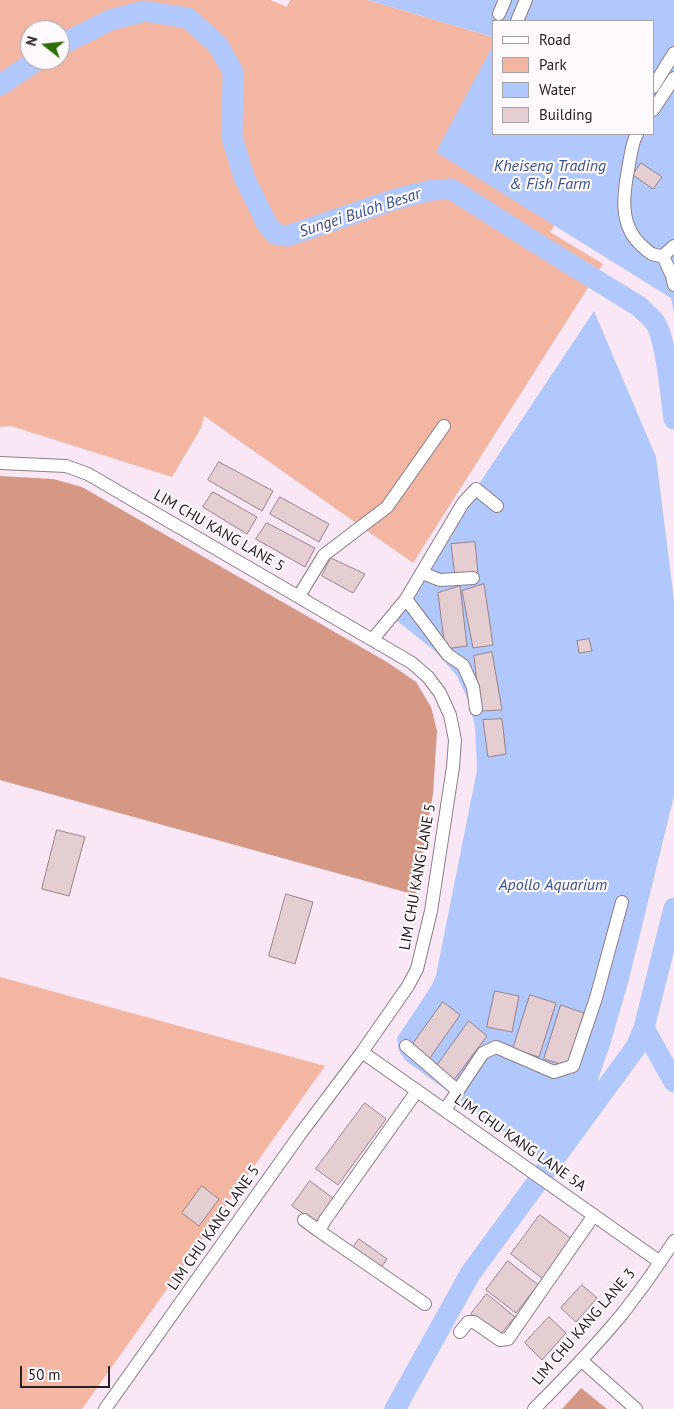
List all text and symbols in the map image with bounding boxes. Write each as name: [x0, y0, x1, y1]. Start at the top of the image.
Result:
north arrow: [20, 20, 70, 70]
legend: [492, 20, 654, 135]
text: Road: [539, 30, 571, 49]
text: N: [22, 34, 41, 48]
text: Park: [539, 55, 567, 74]
text: Water: [539, 80, 576, 99]
text: Building: [539, 105, 593, 124]
water label: Kheiseng Trading & Fish Farm: [494, 156, 606, 194]
water label: Sungei Buloh Besar: [297, 184, 423, 242]
street label: LIM CHU KANG LANE 5: [150, 486, 288, 576]
street label: LIM CHU KANG LANE 5: [396, 803, 440, 951]
water label: Apollo Aquarium: [499, 875, 607, 895]
street label: LIM CHU KANG LANE 5A: [451, 1091, 589, 1195]
street label: LIM CHU KANG LANE 5: [164, 1162, 264, 1294]
street label: LIM CHU KANG LANE 3: [529, 1265, 639, 1389]
scale bar: [22, 1356, 112, 1388]
text: 50 m: [28, 1365, 61, 1384]

